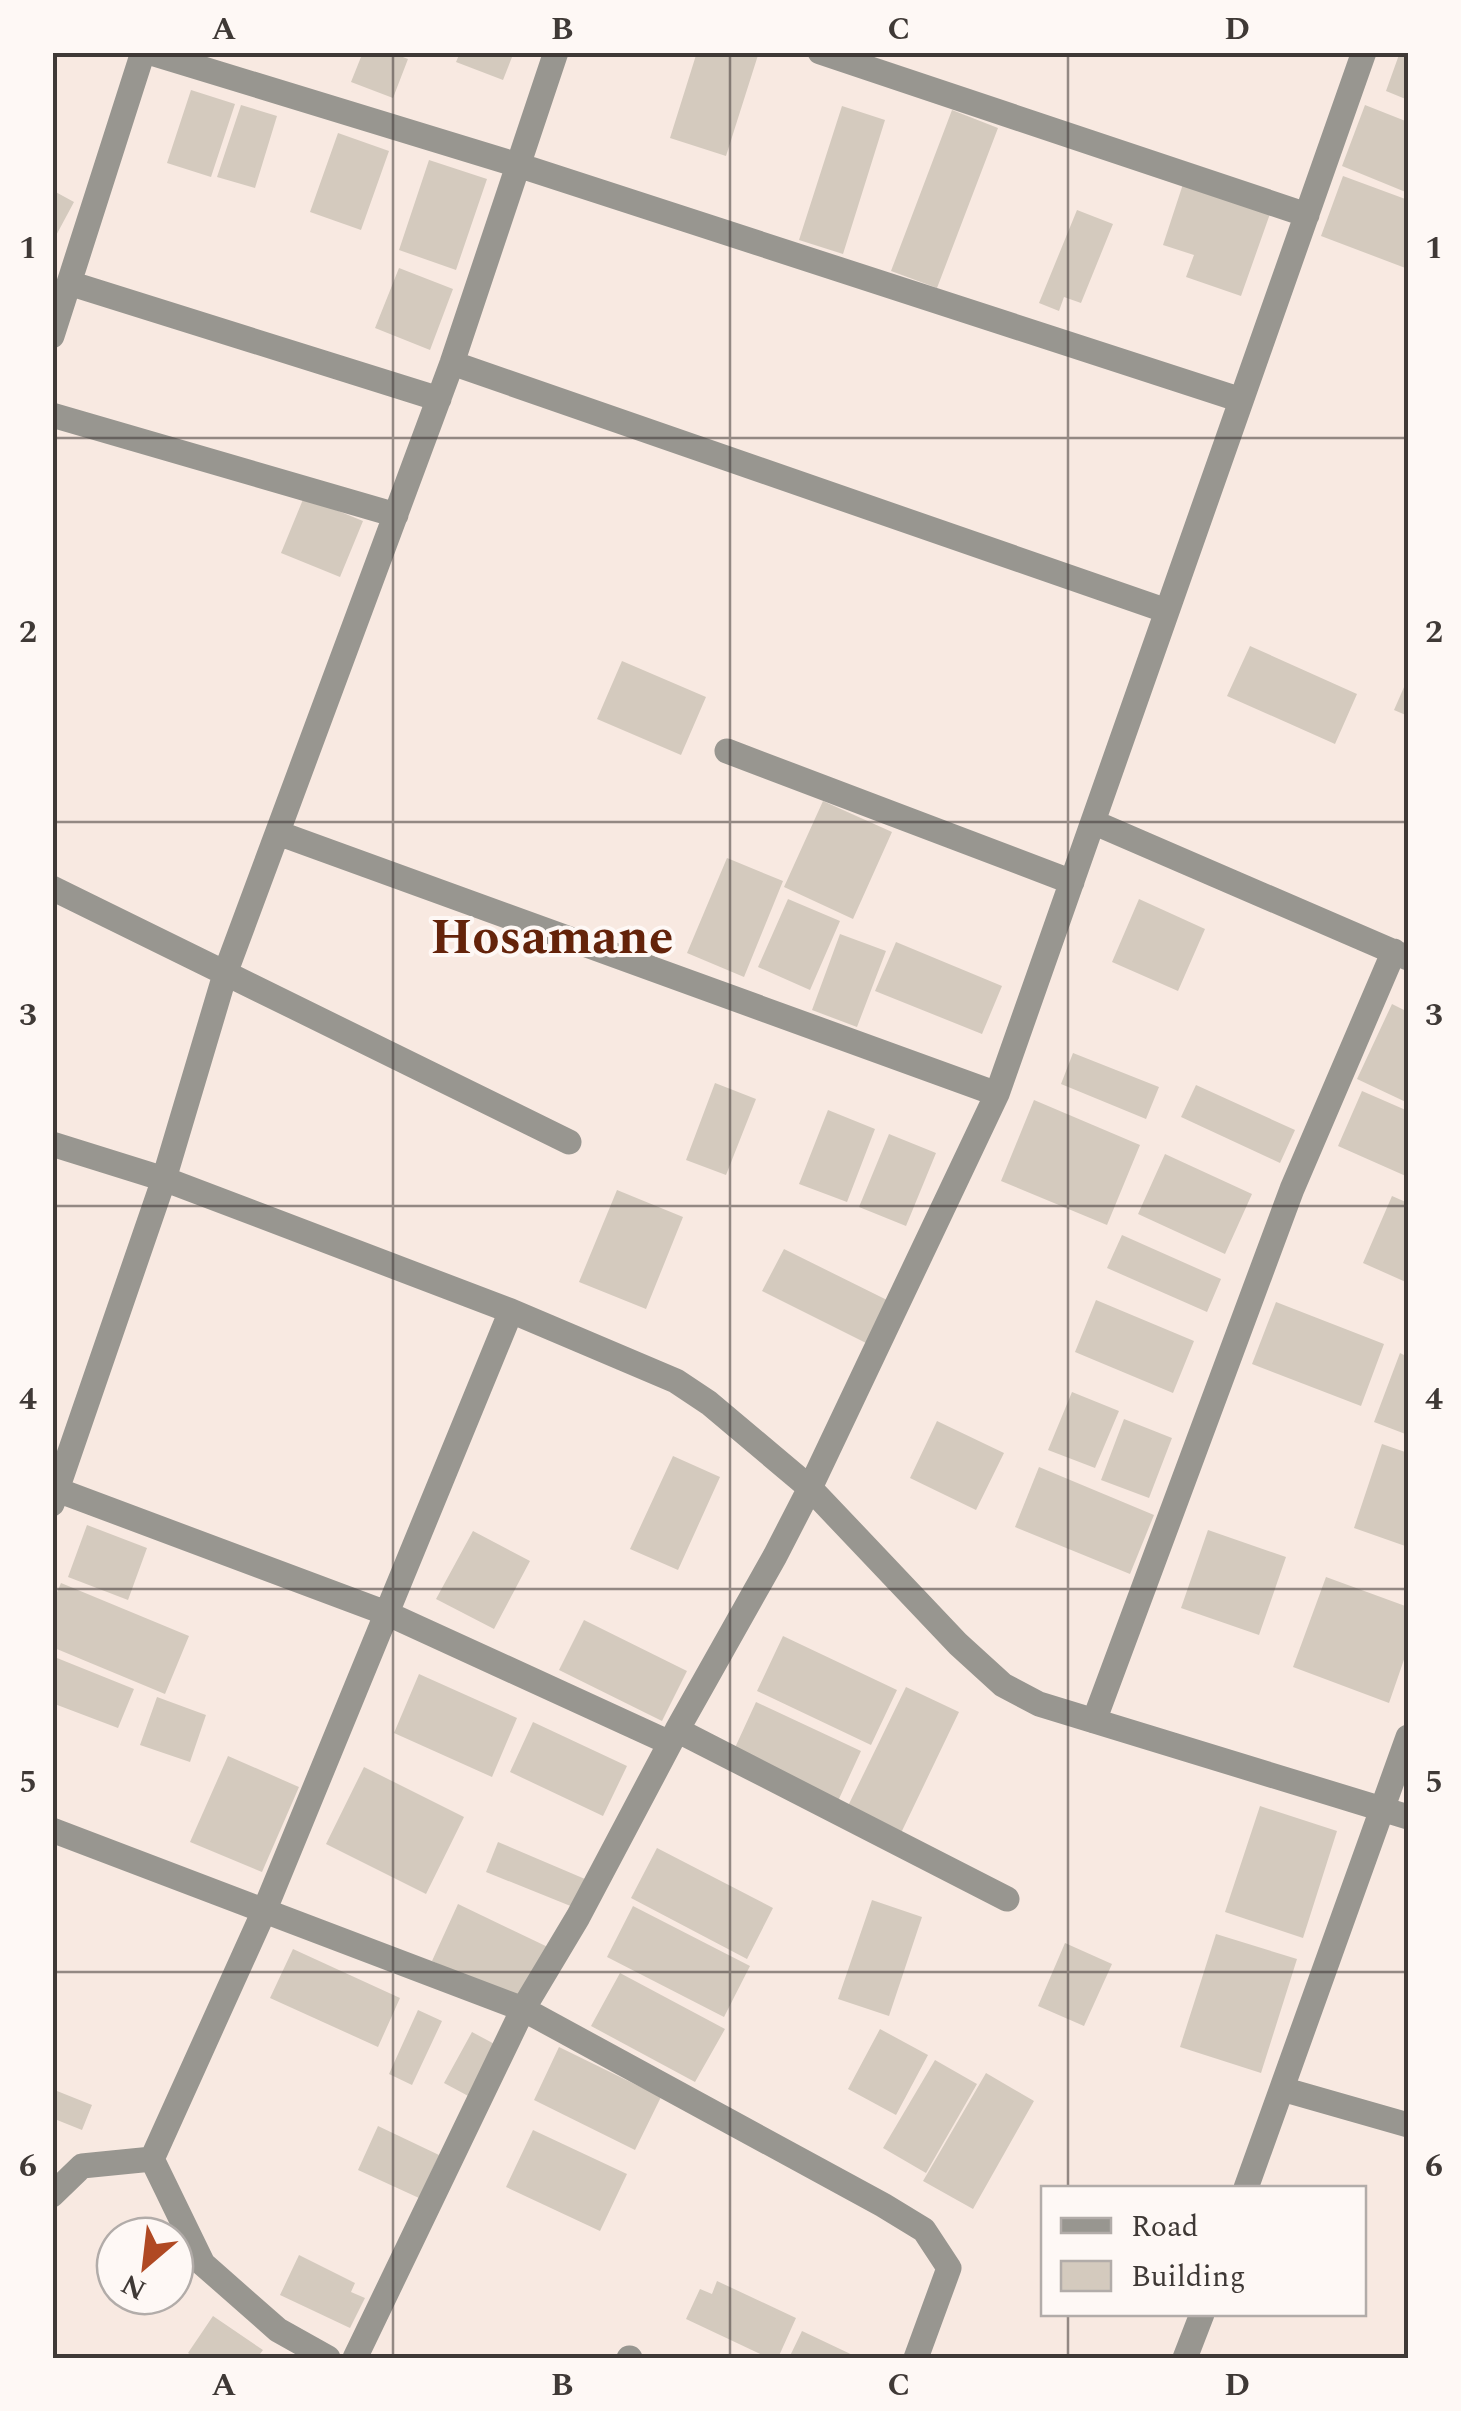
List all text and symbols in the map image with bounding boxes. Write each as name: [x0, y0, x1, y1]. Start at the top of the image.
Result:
text: A: [212, 5, 237, 54]
text: B: [551, 5, 573, 54]
text: C: [888, 5, 910, 54]
text: D: [1224, 5, 1250, 54]
text: 1: [19, 224, 37, 273]
text: 1: [1425, 224, 1443, 273]
text: 2: [19, 608, 37, 657]
text: 2: [1425, 608, 1443, 657]
district label: Hosamane: [430, 900, 674, 976]
text: 3: [19, 991, 37, 1040]
text: 3: [1425, 991, 1443, 1040]
text: 4: [19, 1375, 37, 1424]
text: 4: [1425, 1375, 1443, 1424]
text: 5: [19, 1758, 37, 1807]
text: 5: [1425, 1758, 1443, 1807]
text: 6: [19, 2142, 37, 2191]
text: 6: [1425, 2142, 1443, 2191]
legend: [1041, 2186, 1366, 2316]
text: Road: [1131, 2204, 1199, 2250]
north arrow: [95, 2216, 195, 2316]
text: Building: [1131, 2254, 1246, 2300]
text: N: [114, 2262, 154, 2311]
text: A: [212, 2361, 237, 2410]
text: B: [551, 2361, 573, 2410]
text: C: [888, 2361, 910, 2410]
text: D: [1224, 2361, 1250, 2410]

